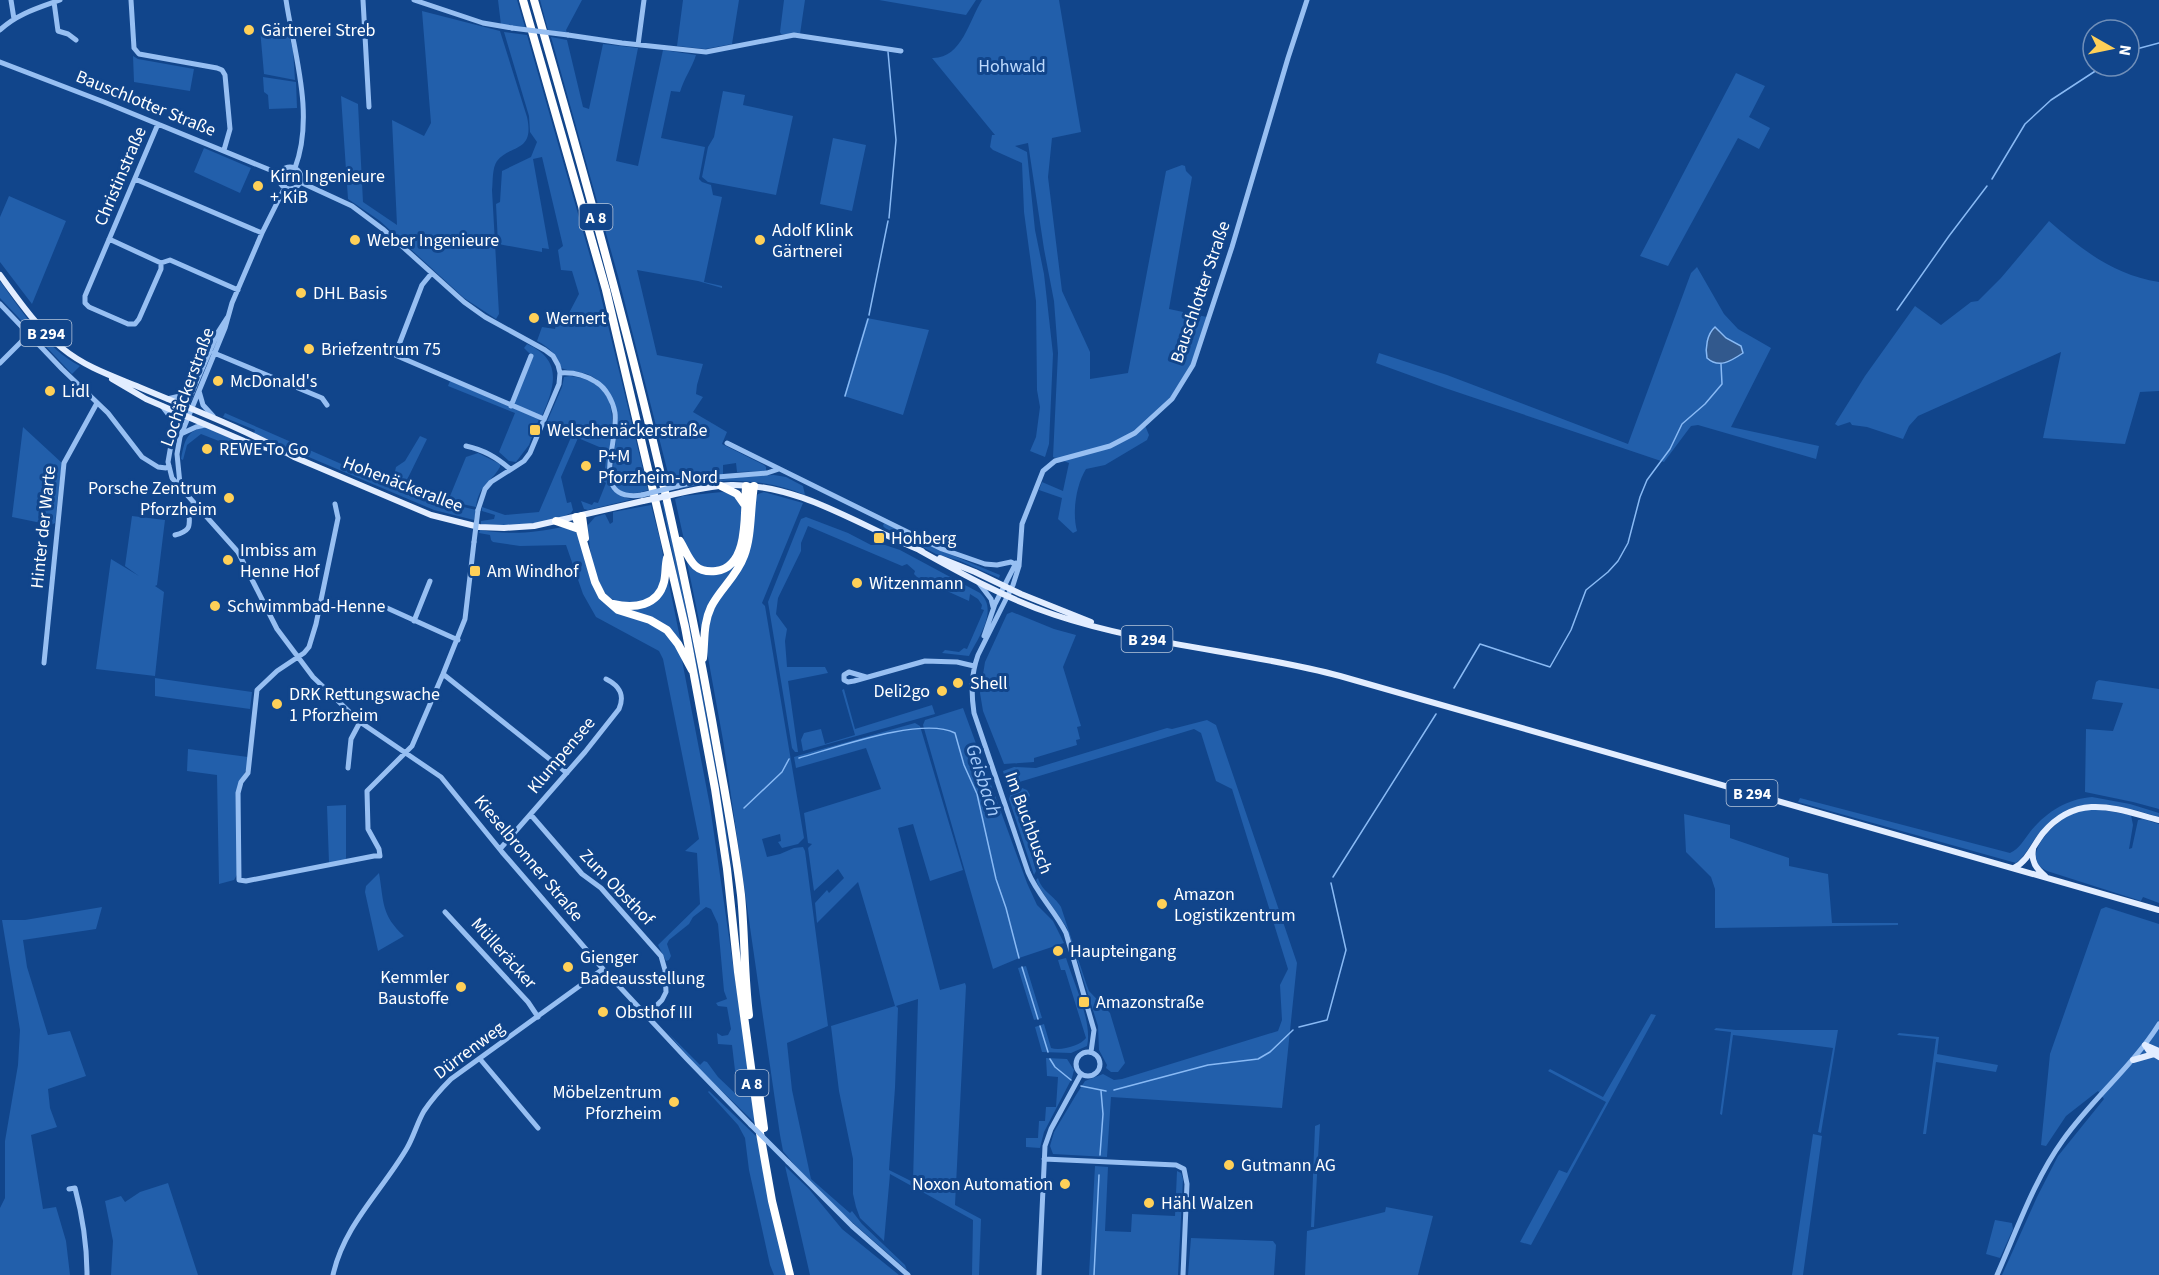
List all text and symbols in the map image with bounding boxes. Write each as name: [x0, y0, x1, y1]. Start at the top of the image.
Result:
place label: Gärtnerei Streb: [261, 18, 376, 43]
north arrow: [2081, 18, 2141, 78]
marker: Gärtnerei Streb: [242, 23, 256, 37]
text: N: [2113, 43, 2137, 57]
park label: Hohwald: [978, 54, 1046, 79]
street label: Bauschlotter Straße: [72, 64, 220, 143]
street label: Christinstraße: [88, 123, 153, 230]
place label: Kirn Ingenieure + KiB: [270, 164, 385, 210]
marker: Kirn Ingenieure + KiB: [251, 179, 265, 193]
road number: A 8: [580, 204, 612, 230]
place label: Adolf Klink Gärtnerei: [772, 218, 853, 264]
street label: Bauschlotter Straße: [1164, 218, 1237, 367]
place label: Weber Ingenieure: [367, 228, 499, 253]
marker: Weber Ingenieure: [348, 233, 362, 247]
marker: Adolf Klink Gärtnerei: [753, 233, 767, 247]
place label: DHL Basis: [313, 281, 387, 306]
marker: DHL Basis: [294, 286, 308, 300]
place label: Wernert: [546, 306, 606, 331]
marker: Wernert: [527, 311, 541, 325]
road number: B 294: [20, 320, 72, 346]
street label: Lochäckerstraße: [154, 324, 221, 450]
place label: Briefzentrum 75: [321, 337, 441, 362]
marker: Briefzentrum 75: [302, 342, 316, 356]
place label: McDonald's: [230, 369, 317, 394]
marker: McDonald's: [211, 374, 225, 388]
place label: Lidl: [62, 379, 90, 404]
marker: Lidl: [43, 384, 57, 398]
place label: Welschenäckerstraße: [547, 418, 707, 443]
marker: Welschenäckerstraße: [528, 423, 542, 437]
place label: REWE To Go: [219, 437, 309, 462]
marker: REWE To Go: [200, 442, 214, 456]
place label: P+M Pforzheim-Nord: [598, 444, 718, 490]
street label: Hohenäckerallee: [339, 450, 467, 519]
marker: P+M Pforzheim-Nord: [579, 459, 593, 473]
street label: Hinter der Warte: [25, 464, 62, 590]
place label: Porsche Zentrum Pforzheim: [88, 476, 217, 522]
marker: Porsche Zentrum Pforzheim: [222, 491, 236, 505]
place label: Hohberg: [891, 526, 956, 551]
marker: Hohberg: [872, 531, 886, 545]
place label: Imbiss am Henne Hof: [240, 538, 320, 584]
marker: Imbiss am Henne Hof: [221, 553, 235, 567]
place label: Am Windhof: [487, 559, 579, 584]
marker: Am Windhof: [468, 564, 482, 578]
place label: Witzenmann: [869, 571, 964, 596]
marker: Witzenmann: [850, 576, 864, 590]
place label: Schwimmbad-Henne: [227, 594, 386, 619]
marker: Schwimmbad-Henne: [208, 599, 222, 613]
road number: B 294: [1122, 626, 1172, 652]
place label: Shell: [970, 671, 1008, 696]
marker: Shell: [951, 676, 965, 690]
place label: Deli2go: [873, 679, 930, 704]
place label: DRK Rettungswache 1 Pforzheim: [289, 682, 440, 728]
marker: Deli2go: [935, 684, 949, 698]
marker: DRK Rettungswache 1 Pforzheim: [270, 697, 284, 711]
street label: Klumpensee: [522, 711, 601, 799]
water label: Geisbach: [958, 740, 1008, 820]
street label: Im Buchbusch: [998, 769, 1059, 878]
road number: B 294: [1726, 780, 1778, 806]
street label: Kieselbronner Straße: [468, 790, 589, 927]
street label: Zum Obsthof: [574, 844, 660, 932]
place label: Amazon Logistikzentrum: [1174, 882, 1296, 928]
marker: Amazon Logistikzentrum: [1155, 897, 1169, 911]
street label: Mülleräcker: [465, 912, 543, 995]
place label: Haupteingang: [1070, 939, 1176, 964]
marker: Haupteingang: [1051, 944, 1065, 958]
place label: Gienger Badeausstellung: [580, 945, 705, 991]
marker: Gienger Badeausstellung: [561, 960, 575, 974]
place label: Kemmler Baustoffe: [378, 965, 450, 1011]
marker: Kemmler Baustoffe: [454, 980, 468, 994]
place label: Amazonstraße: [1096, 990, 1204, 1015]
marker: Amazonstraße: [1077, 995, 1091, 1009]
place label: Obsthof III: [615, 1000, 693, 1025]
marker: Obsthof III: [596, 1005, 610, 1019]
street label: Dürrenweg: [429, 1016, 510, 1085]
road number: A 8: [736, 1070, 768, 1096]
place label: Möbelzentrum Pforzheim: [552, 1080, 662, 1126]
marker: Möbelzentrum Pforzheim: [667, 1095, 681, 1109]
place label: Gutmann AG: [1241, 1153, 1336, 1178]
marker: Gutmann AG: [1222, 1158, 1236, 1172]
place label: Noxon Automation: [912, 1172, 1053, 1197]
marker: Noxon Automation: [1058, 1177, 1072, 1191]
place label: Hähl Walzen: [1161, 1191, 1254, 1216]
marker: Hähl Walzen: [1142, 1196, 1156, 1210]

